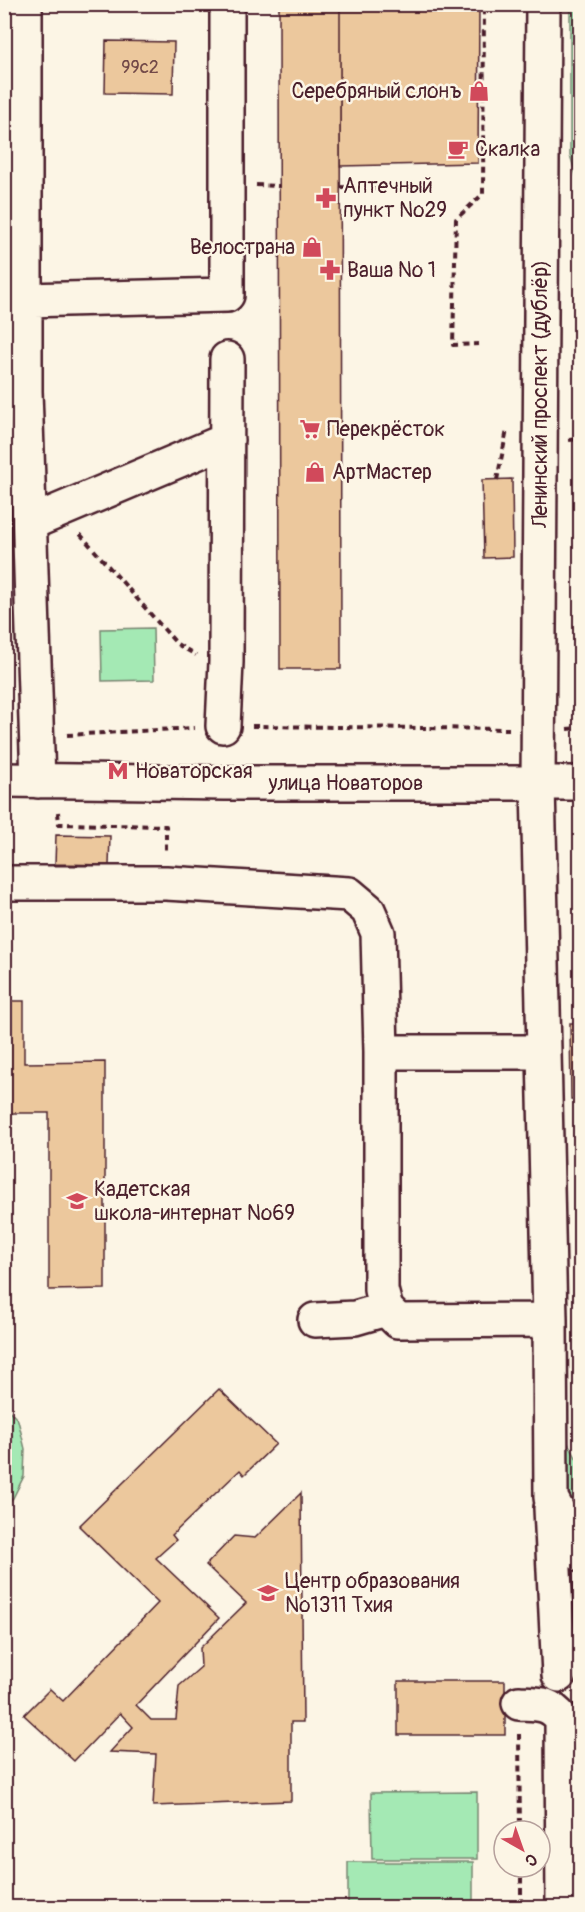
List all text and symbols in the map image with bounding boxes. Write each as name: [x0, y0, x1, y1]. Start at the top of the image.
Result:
house number: 99с2: [121, 56, 159, 79]
place label: Серебряный слонъ: [292, 78, 462, 105]
shop icon: Серебряный слонъ: [467, 79, 491, 103]
place label: Скалка: [475, 136, 540, 163]
cafe icon: Скалка: [446, 137, 470, 161]
place label: Аптечный пункт №29: [343, 173, 447, 224]
pharmacy icon: Аптечный пункт №29: [314, 186, 338, 210]
place label: Велострана: [190, 234, 295, 261]
shop icon: Велострана: [300, 235, 324, 259]
place label: Ваша № 1: [347, 257, 436, 284]
pharmacy icon: Ваша № 1: [318, 258, 342, 282]
street label: Ленинский проспект (дублёр): [527, 260, 554, 529]
place label: Перекрёсток: [327, 416, 445, 443]
supermarket icon: Перекрёсток: [298, 417, 322, 441]
place label: АртМастер: [332, 459, 432, 486]
shop icon: АртМастер: [303, 460, 327, 484]
place label: Новаторская: [135, 758, 253, 785]
metro station icon: Новаторская: [106, 759, 130, 783]
street label: улица Новаторов: [268, 770, 423, 797]
place label: Кадетская школа-интернат №69: [94, 1176, 295, 1227]
school or university icon: Кадетская школа-интернат №69: [65, 1189, 89, 1213]
place label: Центр образования №1311 Тхия: [285, 1568, 460, 1619]
school or university icon: Центр образования №1311 Тхия: [256, 1581, 280, 1605]
north arrow: [492, 1819, 552, 1879]
text: С: [521, 1849, 541, 1871]

